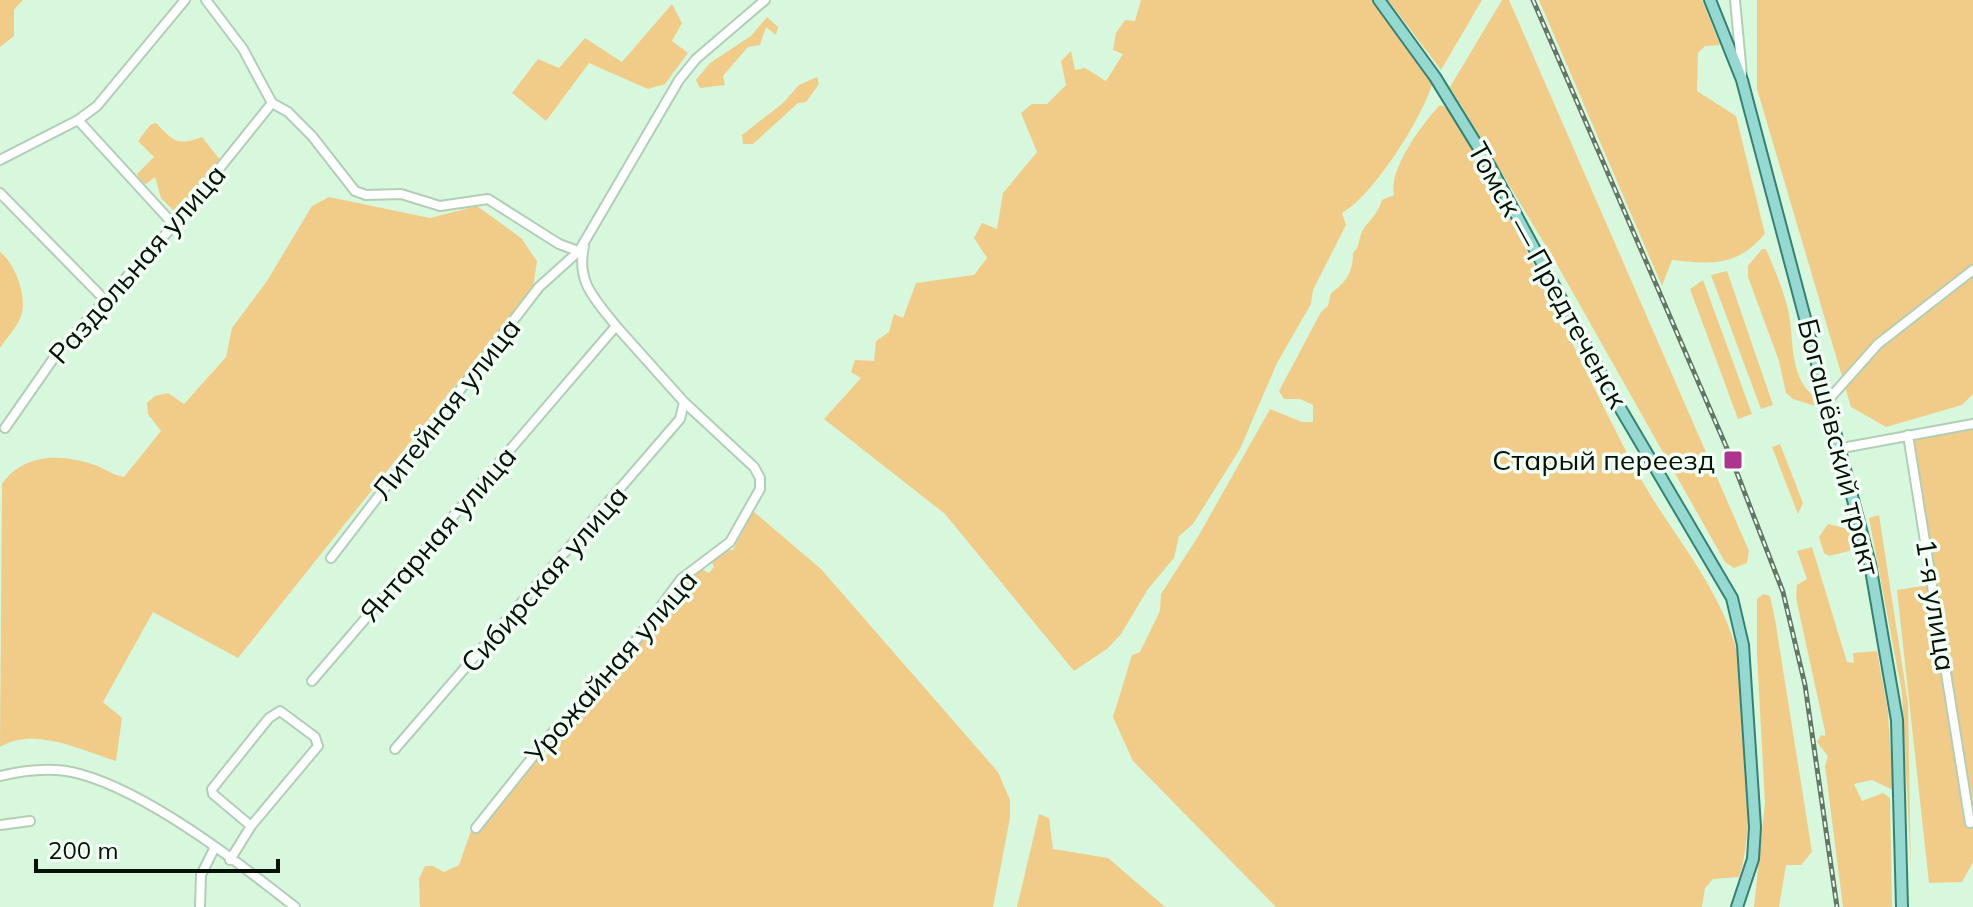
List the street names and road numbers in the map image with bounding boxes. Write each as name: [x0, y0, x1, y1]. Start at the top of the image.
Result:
street label: Томск — Предтеченск: [1461, 136, 1637, 415]
street label: Раздольная улица: [41, 157, 233, 370]
street label: Литейная улица: [364, 311, 527, 507]
street label: Богашёвский тракт: [1791, 315, 1888, 579]
street label: Янтарная улица: [352, 439, 523, 629]
street label: Сибирская улица: [453, 478, 634, 679]
street label: 1-я улица: [1909, 536, 1964, 673]
street label: Урожайная улица: [516, 563, 704, 771]

